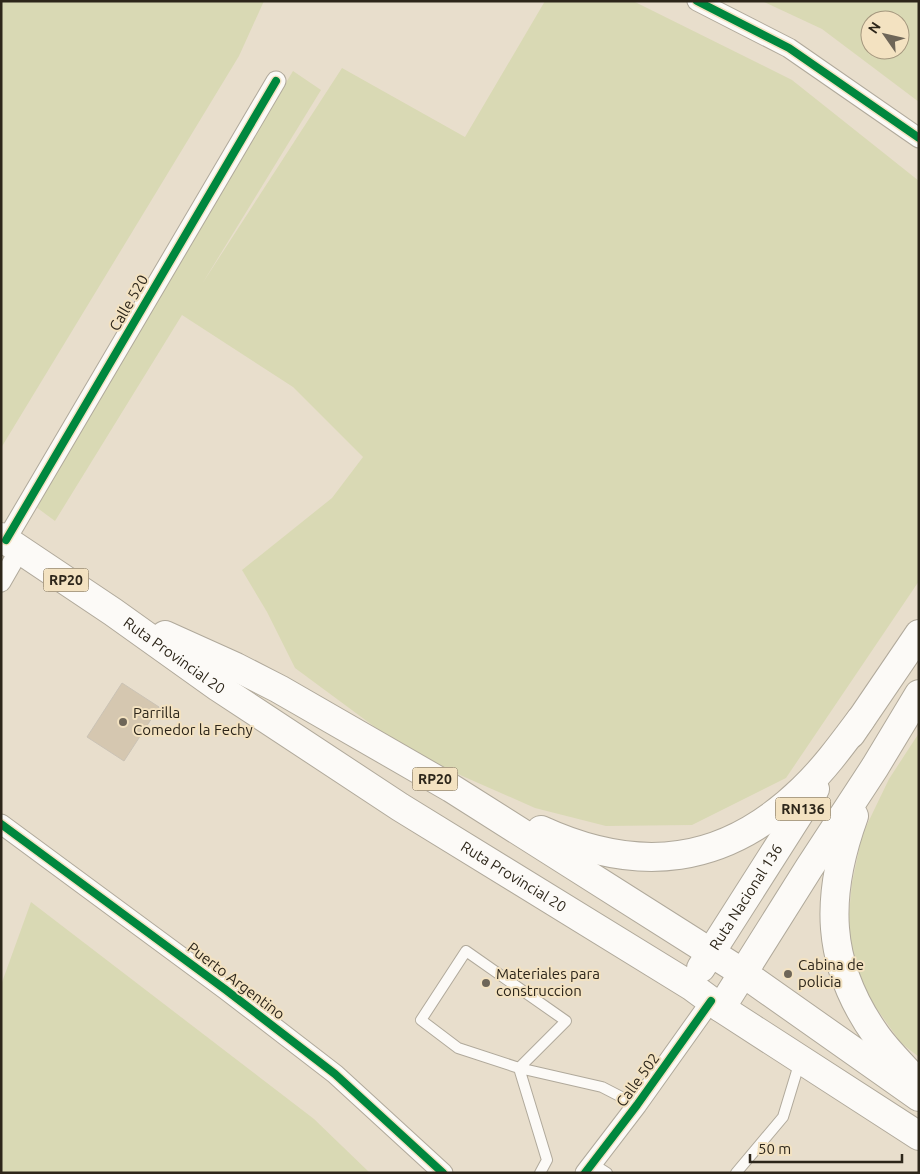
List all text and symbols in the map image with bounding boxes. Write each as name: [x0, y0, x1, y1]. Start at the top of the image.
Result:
north arrow: [860, 10, 910, 60]
text: N: [865, 19, 884, 37]
street label: Calle 520: [106, 272, 151, 334]
road number: RP20: [44, 568, 88, 592]
street label: Ruta Provincial 20: [120, 613, 228, 697]
place label: Parrilla Comedor la Fechy: [133, 704, 253, 738]
marker: Parrilla Comedor la Fechy: [117, 716, 129, 728]
road number: RP20: [412, 768, 458, 791]
road number: RN136: [776, 798, 830, 821]
street label: Ruta Provincial 20: [458, 838, 570, 915]
street label: Ruta Nacional 136: [706, 841, 786, 953]
street label: Puerto Argentino: [184, 938, 288, 1023]
place label: Cabina de policia: [798, 956, 864, 990]
place label: Materiales para construccion: [496, 965, 600, 999]
marker: Cabina de policia: [782, 968, 794, 980]
marker: Materiales para construccion: [480, 977, 492, 989]
street label: Calle 502: [613, 1050, 663, 1110]
scale bar: [750, 1132, 902, 1164]
text: 50 m: [758, 1140, 791, 1157]

